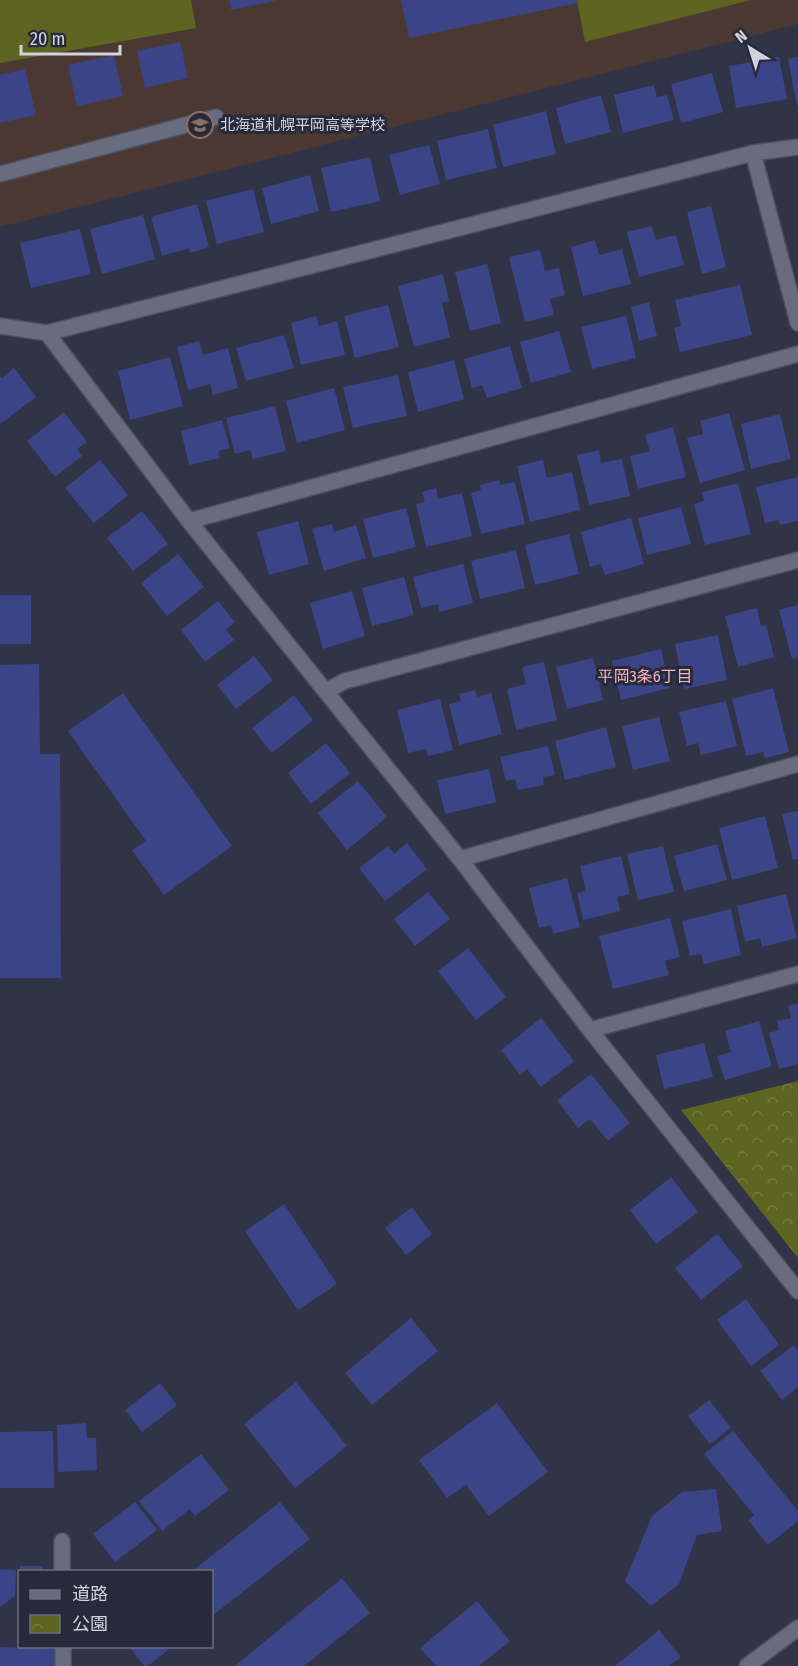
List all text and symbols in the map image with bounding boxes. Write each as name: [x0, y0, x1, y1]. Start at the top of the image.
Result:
scale bar: [21, 18, 120, 56]
north arrow: [720, 18, 780, 78]
text: N: [731, 26, 751, 47]
text: 20 m: [30, 28, 65, 50]
school or university icon: 北海道札幌平岡高等学校: [185, 110, 215, 140]
place label: 北海道札幌平岡高等学校: [220, 116, 385, 134]
district label: 平岡3条6丁目: [597, 667, 693, 686]
legend: [18, 1570, 213, 1648]
text: 道路: [72, 1583, 108, 1605]
text: 公園: [72, 1613, 108, 1635]

